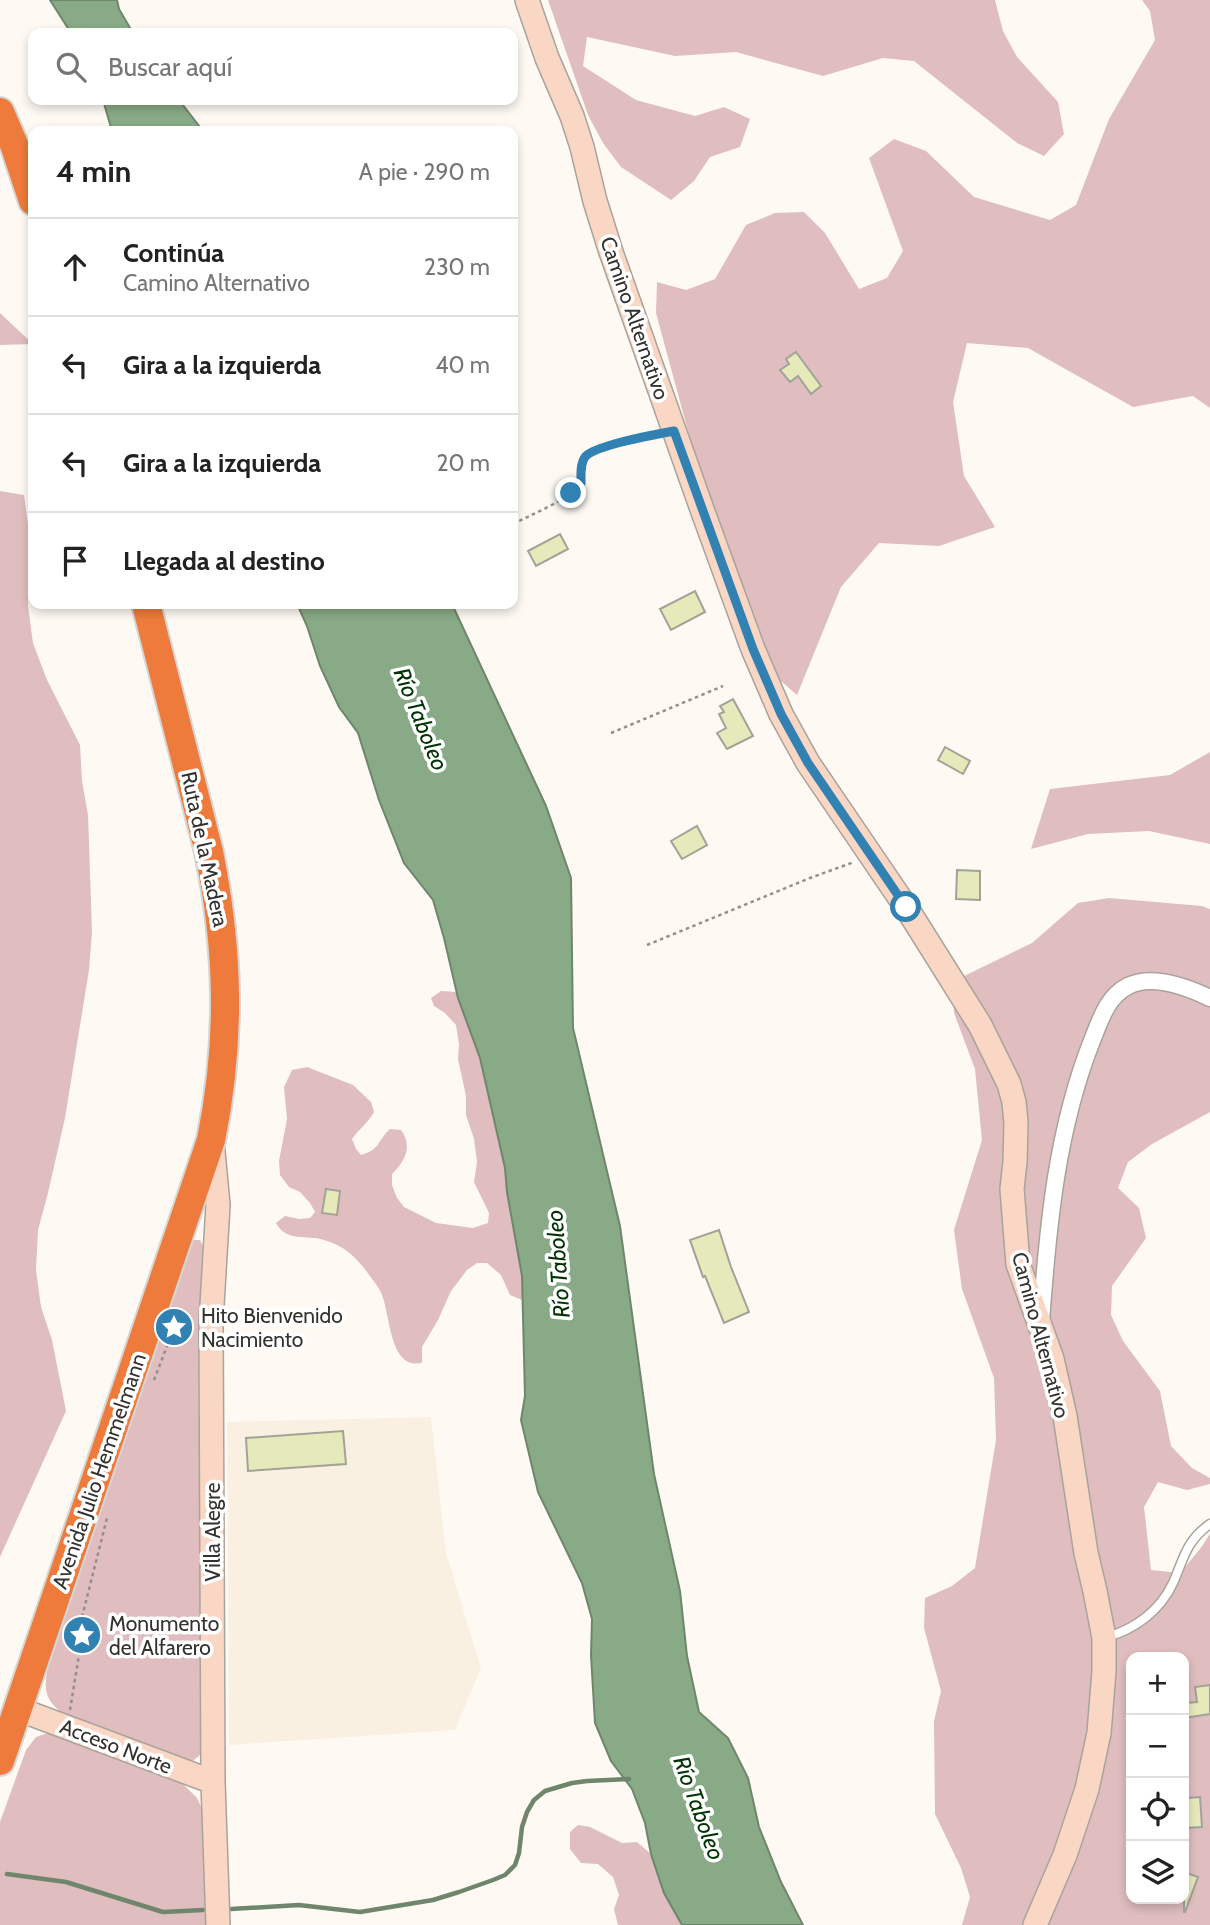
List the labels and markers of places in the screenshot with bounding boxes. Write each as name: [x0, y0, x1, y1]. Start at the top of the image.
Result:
place label: Hito Bienvenido Nacimiento: [201, 1303, 343, 1352]
place icon: Hito Bienvenido Nacimiento: [153, 1306, 195, 1348]
place label: Monumento del Alfarero: [109, 1611, 219, 1660]
place icon: Monumento del Alfarero: [61, 1614, 103, 1656]

